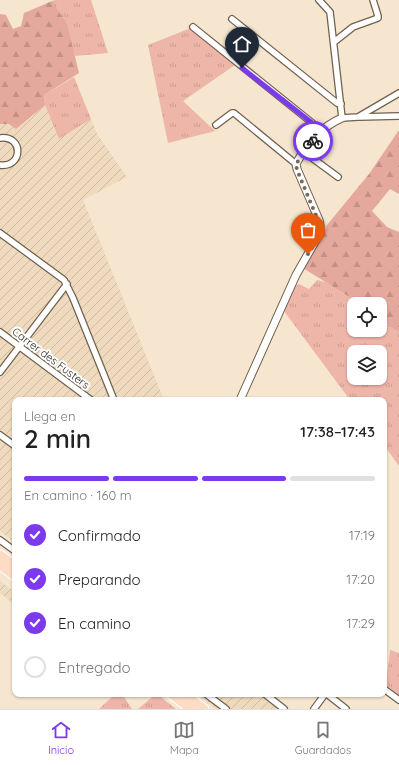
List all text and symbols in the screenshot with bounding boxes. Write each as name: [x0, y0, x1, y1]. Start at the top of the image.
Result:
pin: [225, 27, 259, 68]
icon: home: [231, 33, 253, 55]
courier: [293, 121, 333, 161]
icon: bike: [302, 130, 324, 152]
pin: [291, 213, 325, 254]
icon: bag: [297, 219, 319, 241]
map controls: [347, 297, 387, 385]
button: locate: [347, 297, 387, 337]
street label: Carrer des Fusters: [10, 324, 92, 392]
button: layers: [347, 345, 387, 385]
text: Llega en: [24, 408, 75, 424]
text: 2 min: [24, 422, 91, 455]
text: 17:38–17:43: [300, 422, 375, 441]
text: En camino · 160 m: [24, 487, 132, 503]
icon: check: [24, 524, 46, 546]
text: Confirmado: [58, 526, 141, 545]
text: 17:19: [349, 527, 375, 543]
icon: check: [24, 568, 46, 590]
text: Preparando: [58, 570, 141, 589]
text: 17:20: [346, 571, 375, 587]
icon: check: [24, 612, 46, 634]
text: En camino: [58, 614, 131, 633]
text: 17:29: [347, 615, 375, 631]
text: Entregado: [58, 658, 131, 677]
tab: Inicio: [48, 719, 74, 757]
tab: Mapa: [170, 719, 199, 757]
tab: Guardados: [295, 719, 351, 757]

